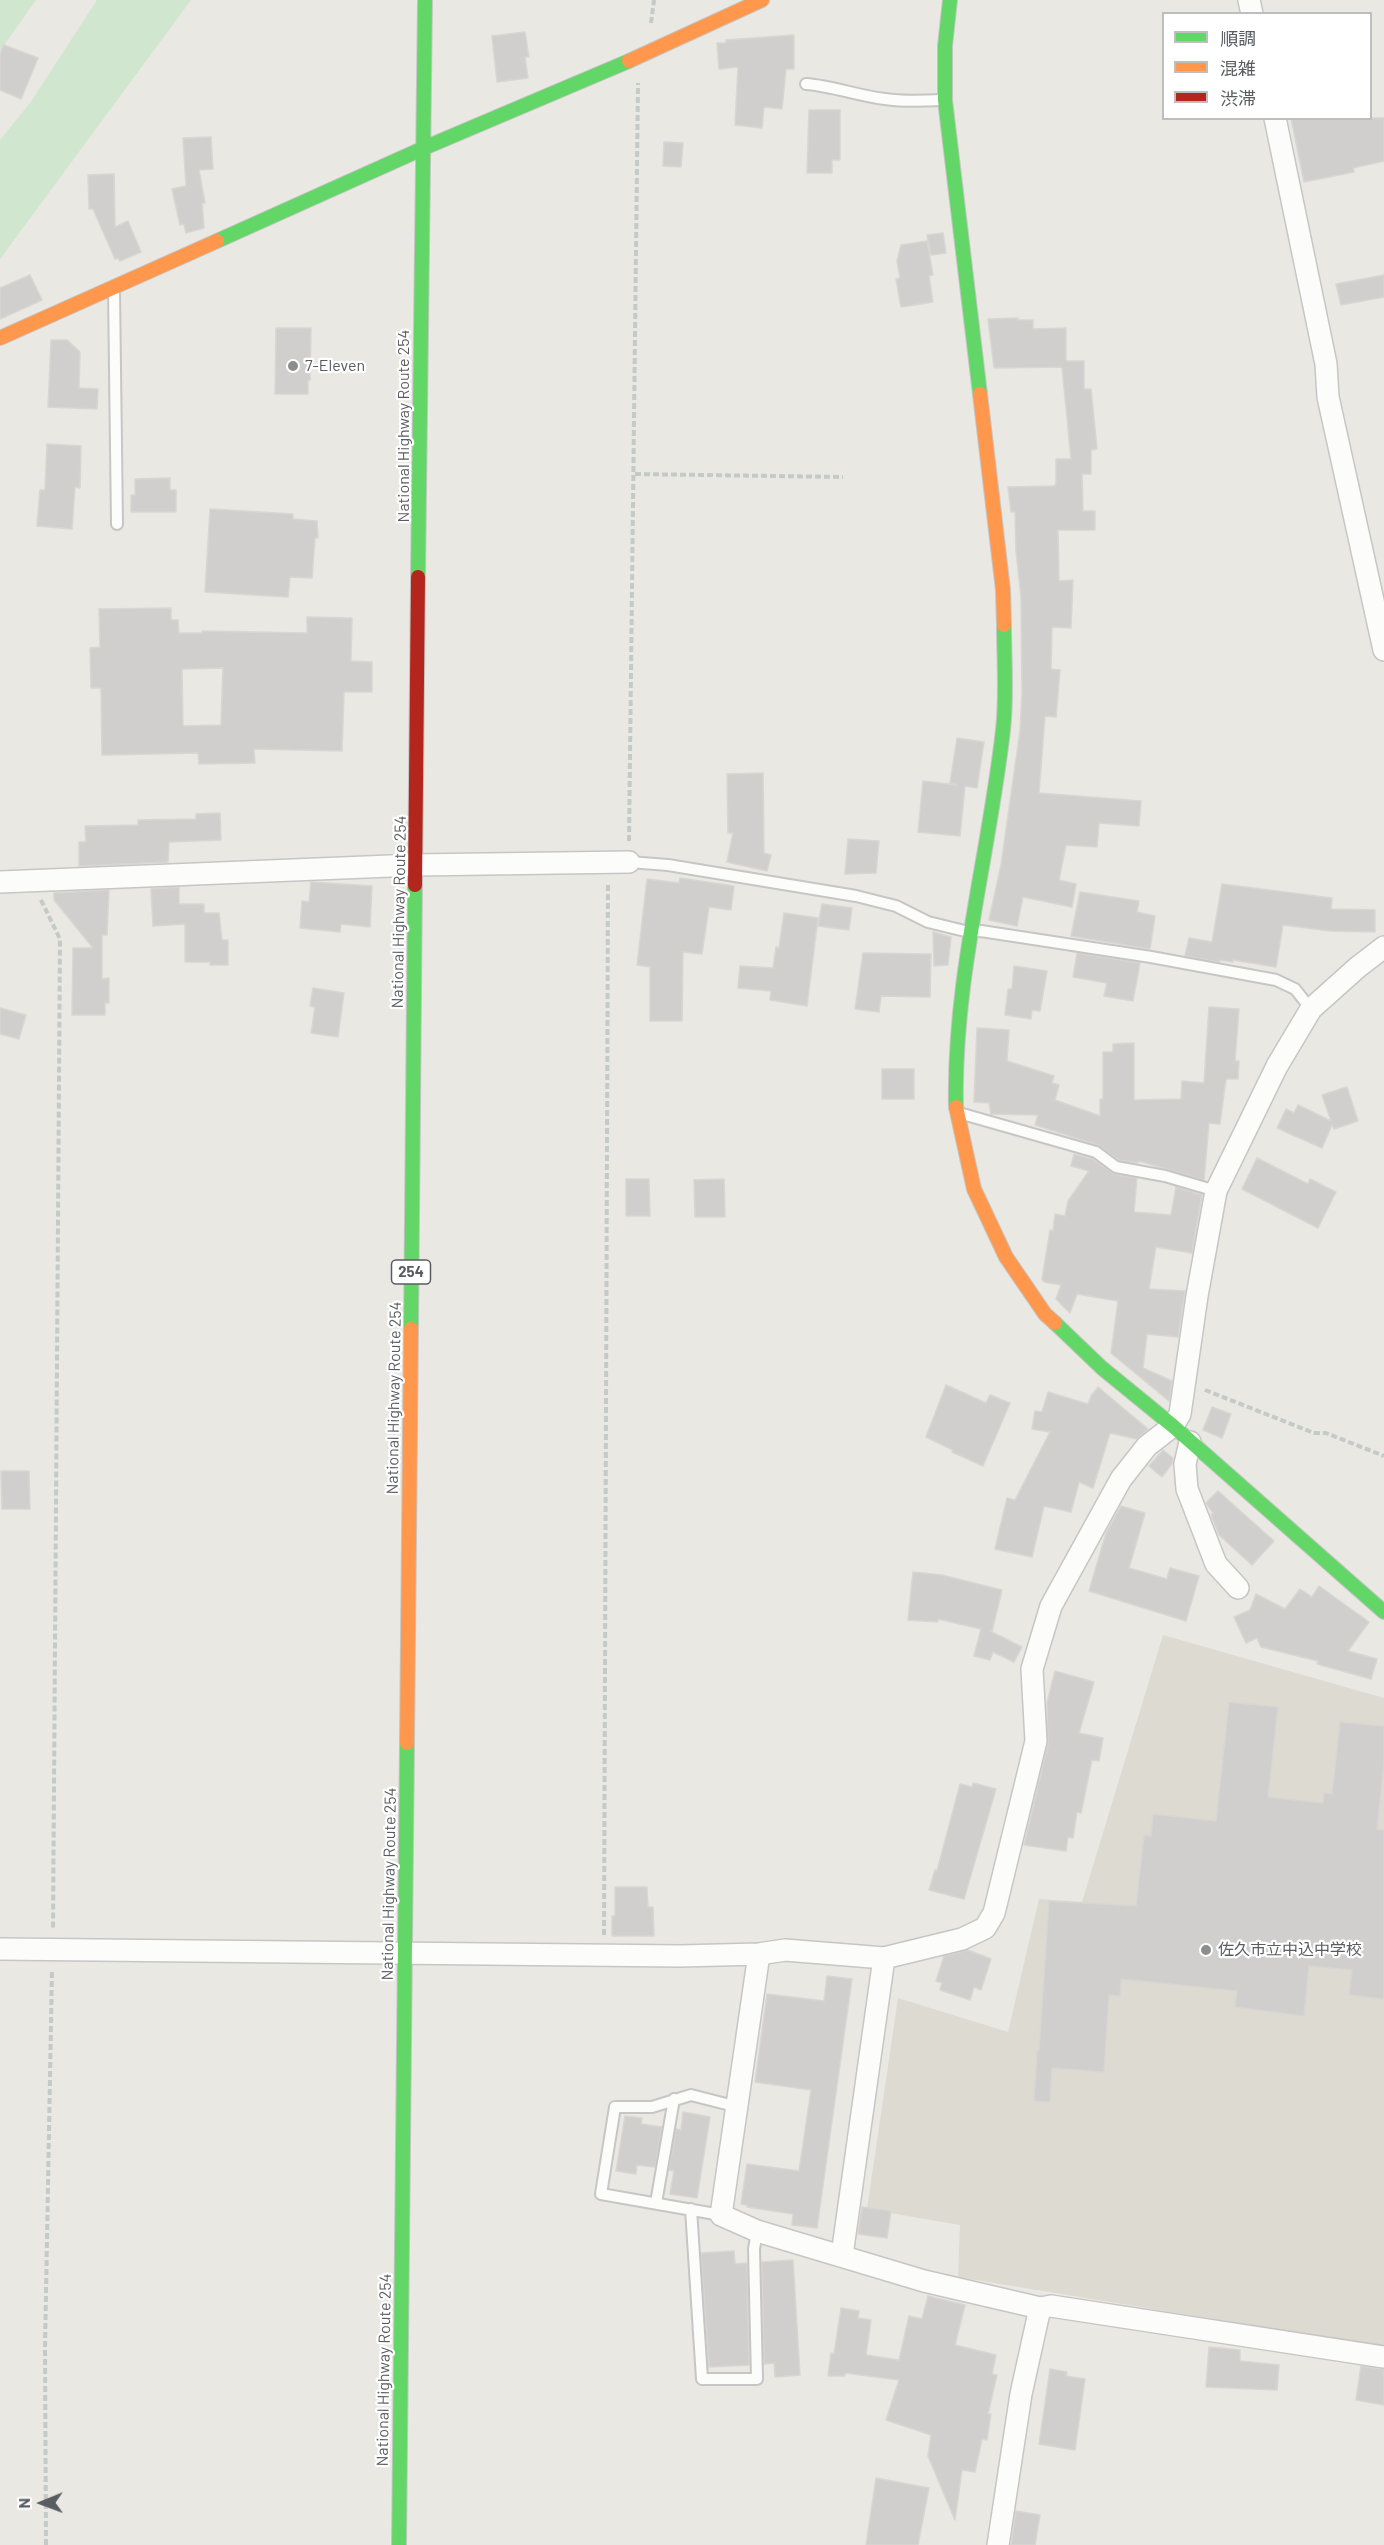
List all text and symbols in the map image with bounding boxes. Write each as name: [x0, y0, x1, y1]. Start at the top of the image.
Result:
legend: [1162, 12, 1372, 120]
text: 順調: [1220, 27, 1256, 49]
text: 混雑: [1220, 57, 1256, 79]
text: 渋滞: [1220, 87, 1256, 109]
street label: National Highway Route 254: [394, 330, 414, 522]
place label: 7-Eleven: [305, 356, 365, 376]
marker: 7-Eleven: [286, 359, 300, 373]
street label: National Highway Route 254: [388, 815, 410, 1009]
road number: 254: [392, 1260, 430, 1284]
street label: National Highway Route 254: [383, 1301, 405, 1495]
street label: National Highway Route 254: [378, 1787, 400, 1981]
place label: 佐久市立中込中学校: [1218, 1940, 1362, 1960]
marker: 佐久市立中込中学校: [1199, 1943, 1213, 1957]
street label: National Highway Route 254: [373, 2273, 395, 2467]
north arrow: [12, 2473, 72, 2533]
text: N: [14, 2498, 33, 2509]

